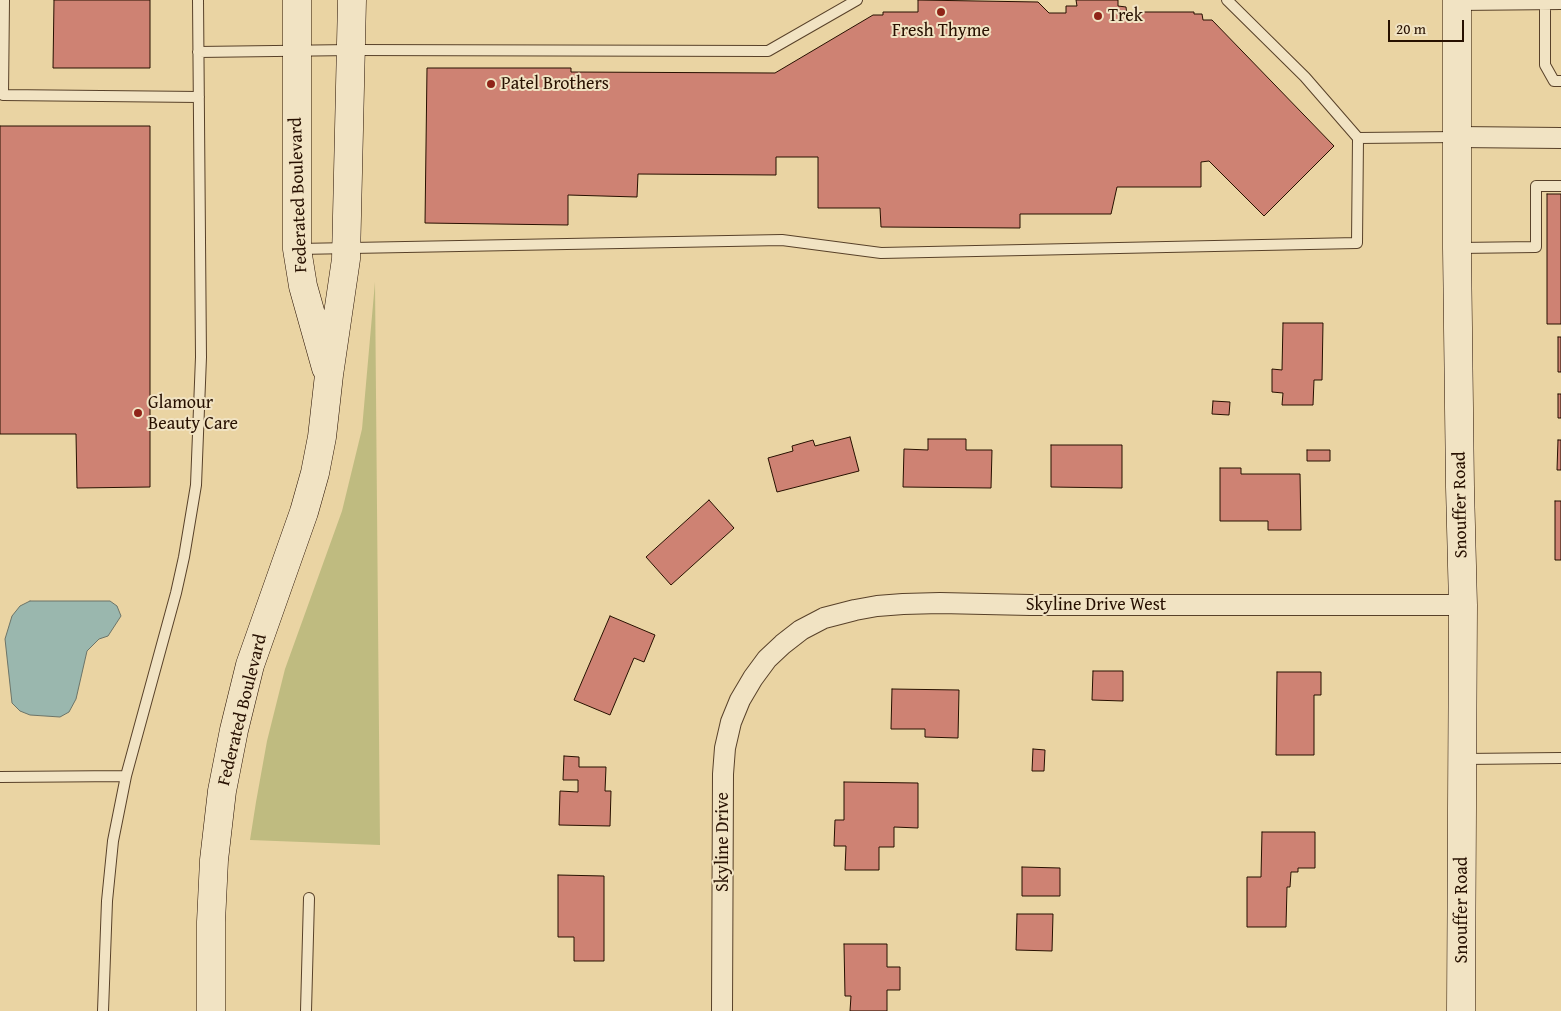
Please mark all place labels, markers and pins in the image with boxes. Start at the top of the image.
place label: Trek [1108,5,1143,27]
marker: Fresh Thyme [935,6,947,18]
marker: Trek [1092,10,1104,22]
place label: Fresh Thyme [892,20,990,42]
place label: Patel Brothers [501,73,609,95]
marker: Patel Brothers [485,78,497,90]
place label: Glamour Beauty Care [148,392,238,434]
marker: Glamour Beauty Care [132,407,144,419]

